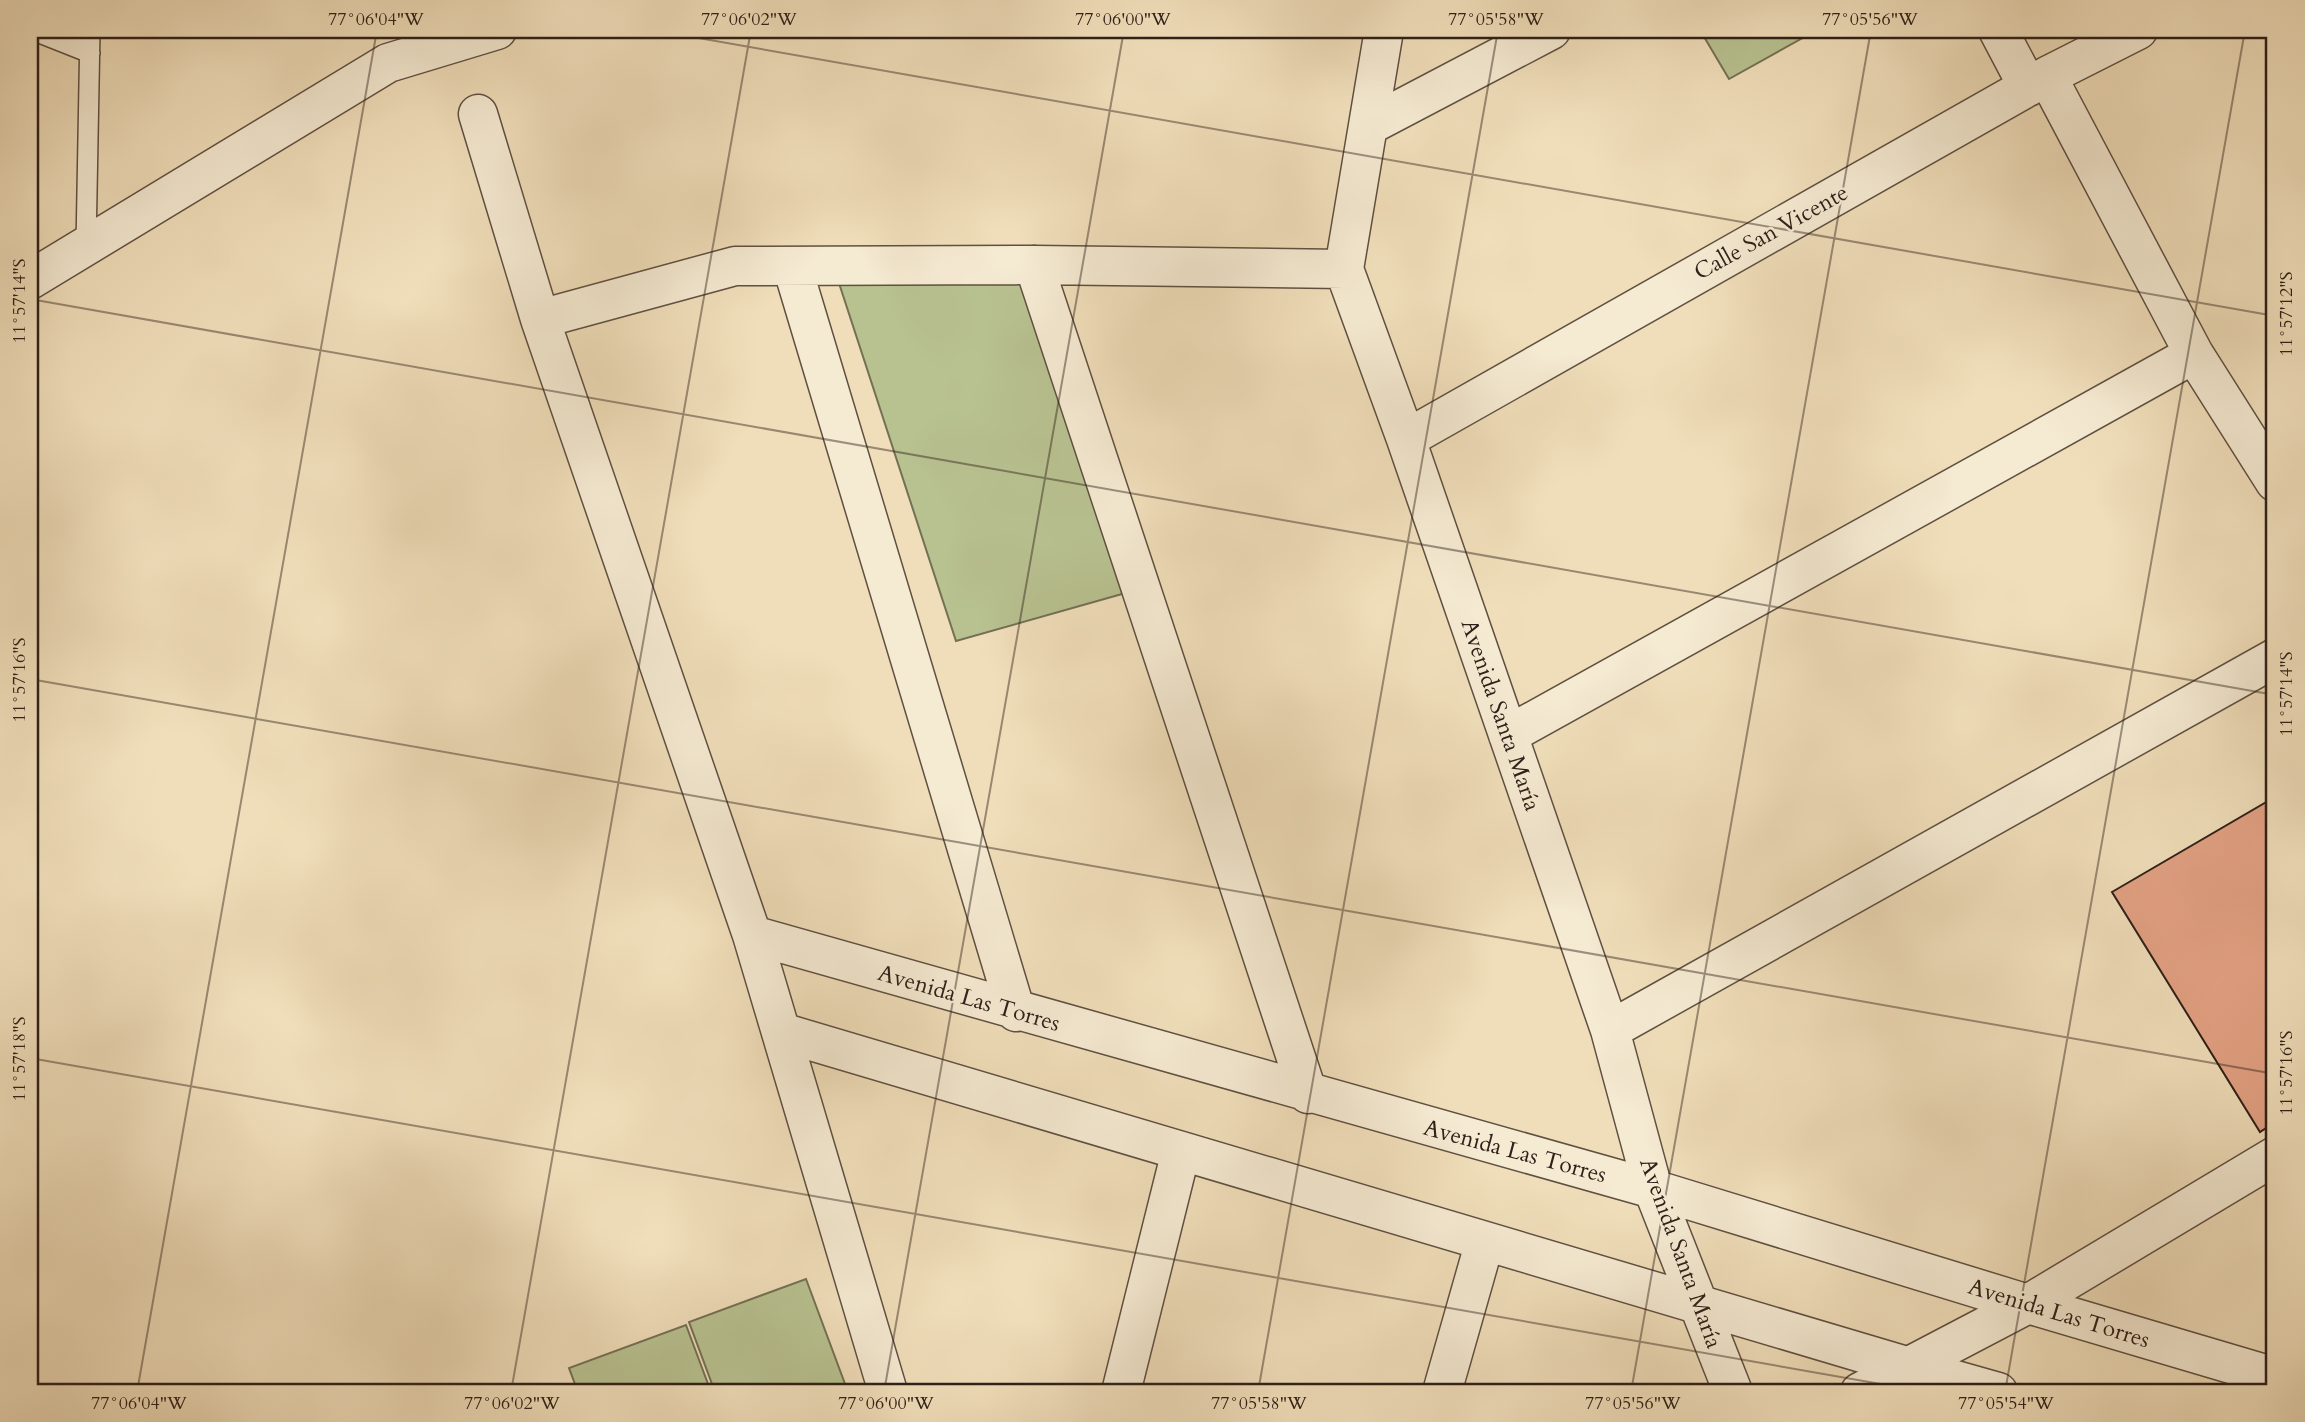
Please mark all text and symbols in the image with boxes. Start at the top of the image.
text: 77°06'04"W [328,7,424,32]
text: 77°06'02"W [701,7,797,32]
text: 77°06'00"W [1075,7,1171,32]
text: 77°05'58"W [1448,7,1544,32]
text: 77°05'56"W [1822,7,1918,32]
street label: Calle San Vicente [1688,177,1854,287]
text: 11°57'14"S [7,259,32,343]
text: 11°57'12"S [2274,272,2299,356]
street label: Avenida Santa María [1454,615,1548,815]
text: 11°57'16"S [7,638,32,722]
text: 11°57'14"S [2274,652,2299,736]
street label: Avenida Las Torres [874,957,1064,1039]
text: 11°57'18"S [7,1017,32,1101]
text: 11°57'16"S [2274,1031,2299,1115]
street label: Avenida Las Torres [1420,1112,1610,1190]
street label: Avenida Santa María [1632,1153,1730,1353]
street label: Avenida Las Torres [1964,1271,2154,1355]
text: 77°06'04"W [91,1391,187,1416]
text: 77°06'02"W [464,1391,560,1416]
text: 77°06'00"W [838,1391,934,1416]
text: 77°05'58"W [1211,1391,1307,1416]
text: 77°05'56"W [1585,1391,1681,1416]
text: 77°05'54"W [1958,1391,2054,1416]

